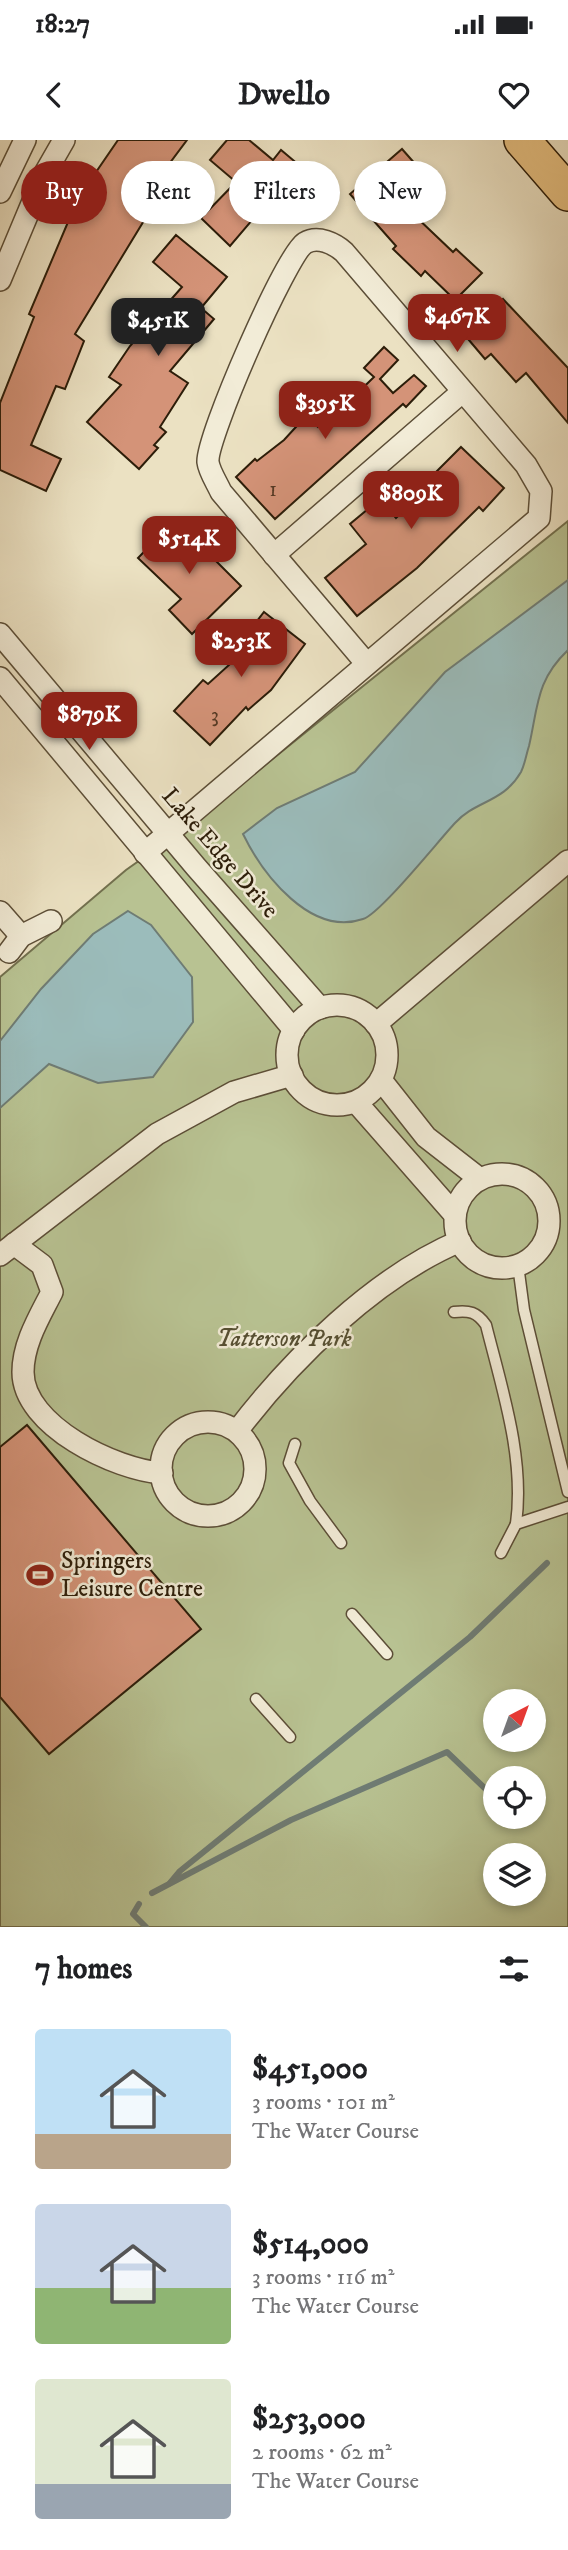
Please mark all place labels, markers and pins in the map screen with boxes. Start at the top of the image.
pin: $467K [408,294,506,354]
pin: $451K [109,298,207,358]
pin: $395K [276,382,374,441]
pin: $809K [362,472,460,531]
pin: $514K [140,516,238,576]
pin: $253K [192,620,290,679]
pin: $879K [40,692,138,752]
place label: Springers Leisure Centre [61,1546,203,1604]
sports icon: Springers Leisure Centre [25,1560,55,1590]

